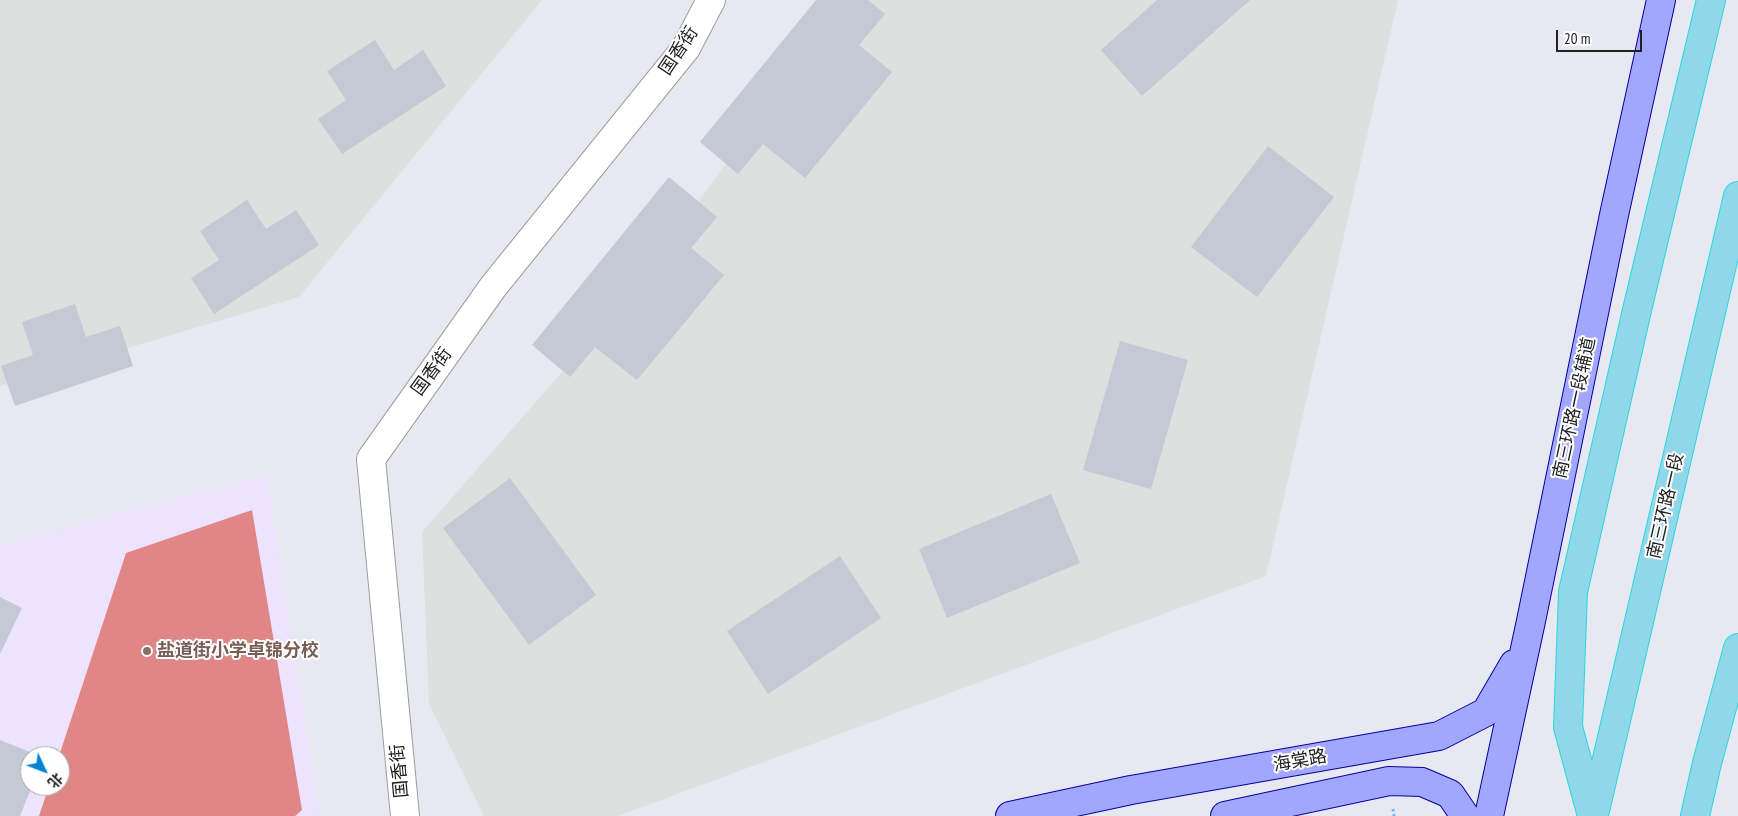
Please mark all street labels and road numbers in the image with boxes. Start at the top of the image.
street label: 国香街 [655,23,703,79]
street label: 南三环路一段辅道 [1549,335,1601,481]
street label: 国香街 [407,344,457,400]
street label: 南三环路一段 [1643,451,1689,561]
street label: 国香街 [387,743,413,799]
street label: 海棠路 [1272,746,1328,776]

